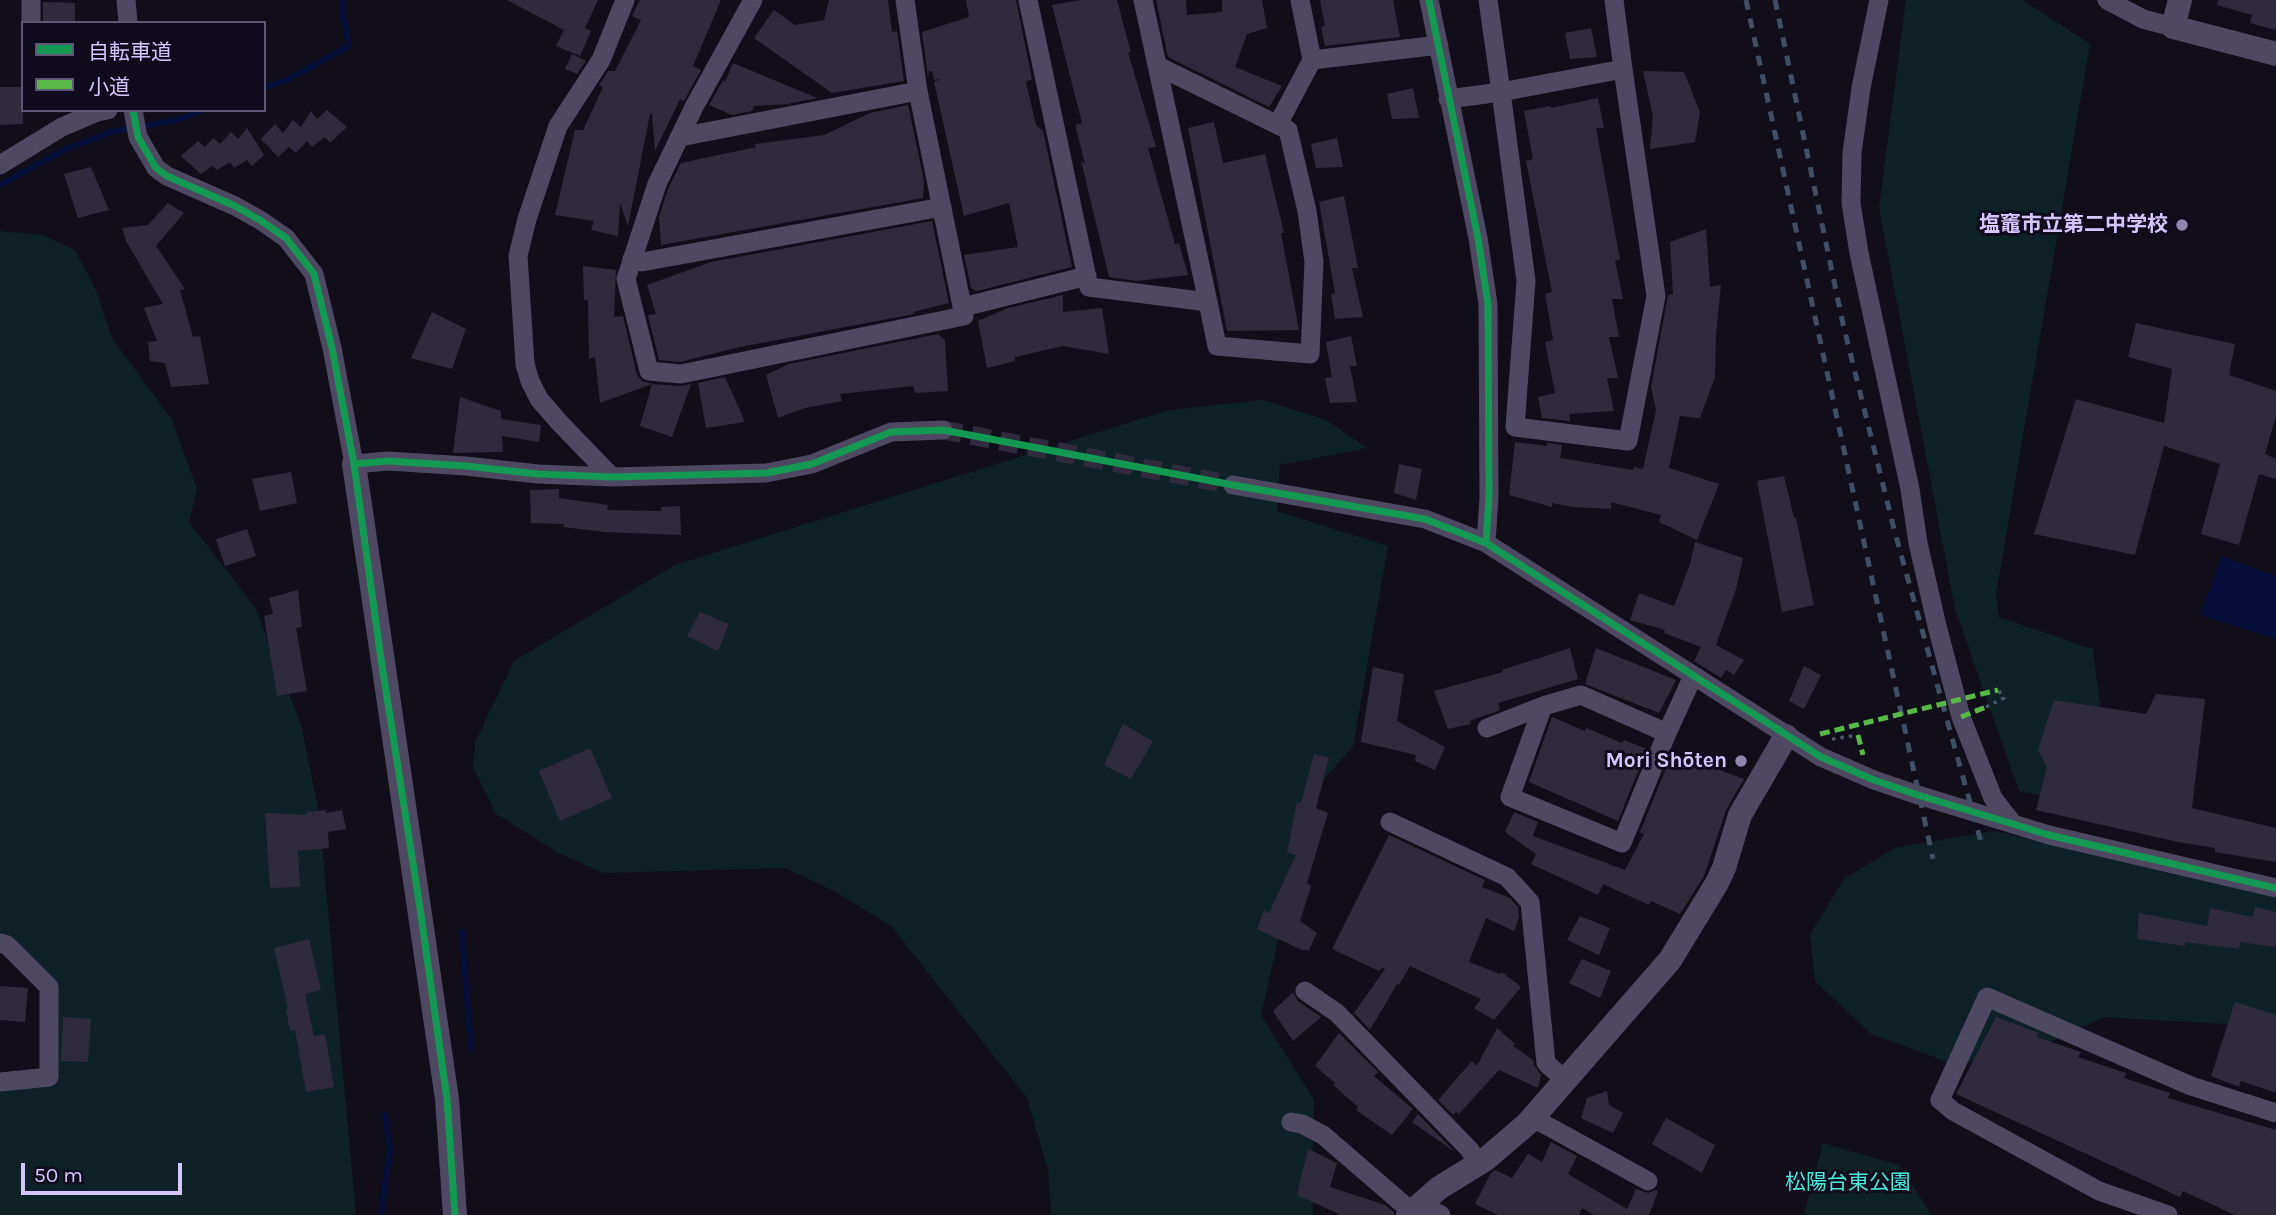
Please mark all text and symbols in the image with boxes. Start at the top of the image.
legend [21,21,266,112]
text: 自転車道 [88,40,172,64]
text: 小道 [88,75,130,99]
place label: 塩竈市立第二中学校 [1979,212,2168,238]
marker: 塩竈市立第二中学校 [2174,217,2190,233]
place label: Mori Shōten [1605,748,1727,774]
marker: Mori Shōten [1733,753,1749,769]
scale bar [24,1148,186,1192]
text: 50 m [34,1163,83,1187]
park label: 松陽台東公園 [1785,1170,1911,1196]

